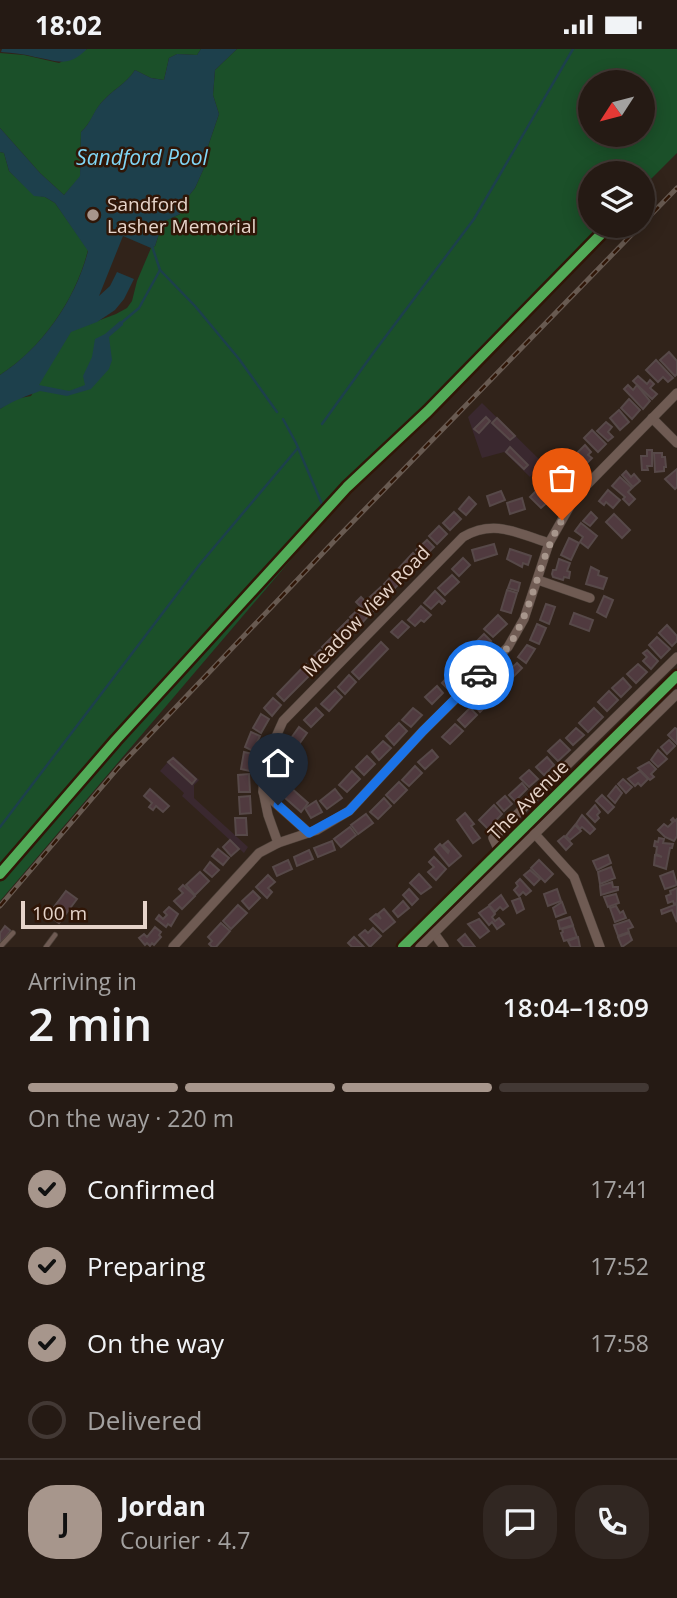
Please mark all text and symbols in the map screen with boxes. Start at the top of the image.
text: 18:02 [35,7,102,43]
north arrow [578,70,654,147]
map controls [578,70,655,238]
water label: Sandford Pool [76,143,209,171]
button: layers [578,161,655,238]
place label: Sandford Lasher Memorial [107,191,256,239]
marker: Sandford Lasher Memorial [85,207,101,223]
pin [532,448,592,520]
icon: bag [543,459,581,497]
street label: Meadow View Road [297,540,435,682]
courier [444,640,514,710]
icon: car [460,656,498,694]
pin [248,733,308,805]
icon: home [259,744,297,782]
street label: The Avenue [482,754,574,846]
scale bar [21,898,147,930]
text: 100 m [32,900,87,926]
text: Arriving in [28,965,137,997]
text: 18:04–18:09 [503,989,649,1025]
text: 2 min [28,992,152,1054]
text: On the way · 220 m [28,1102,234,1134]
icon: check [28,1170,66,1208]
text: Confirmed [87,1171,215,1207]
text: 17:41 [590,1173,649,1205]
icon: check [28,1247,66,1285]
text: Preparing [87,1248,205,1284]
text: 17:52 [590,1250,649,1282]
icon: check [28,1324,66,1362]
text: On the way [87,1325,224,1361]
text: 17:58 [590,1327,649,1359]
text: Delivered [87,1402,202,1438]
button: chat [483,1485,557,1559]
button: phone [575,1485,649,1559]
text: Jordan [120,1488,206,1524]
text: J [61,1504,69,1540]
text: Courier · 4.7 [120,1524,250,1556]

